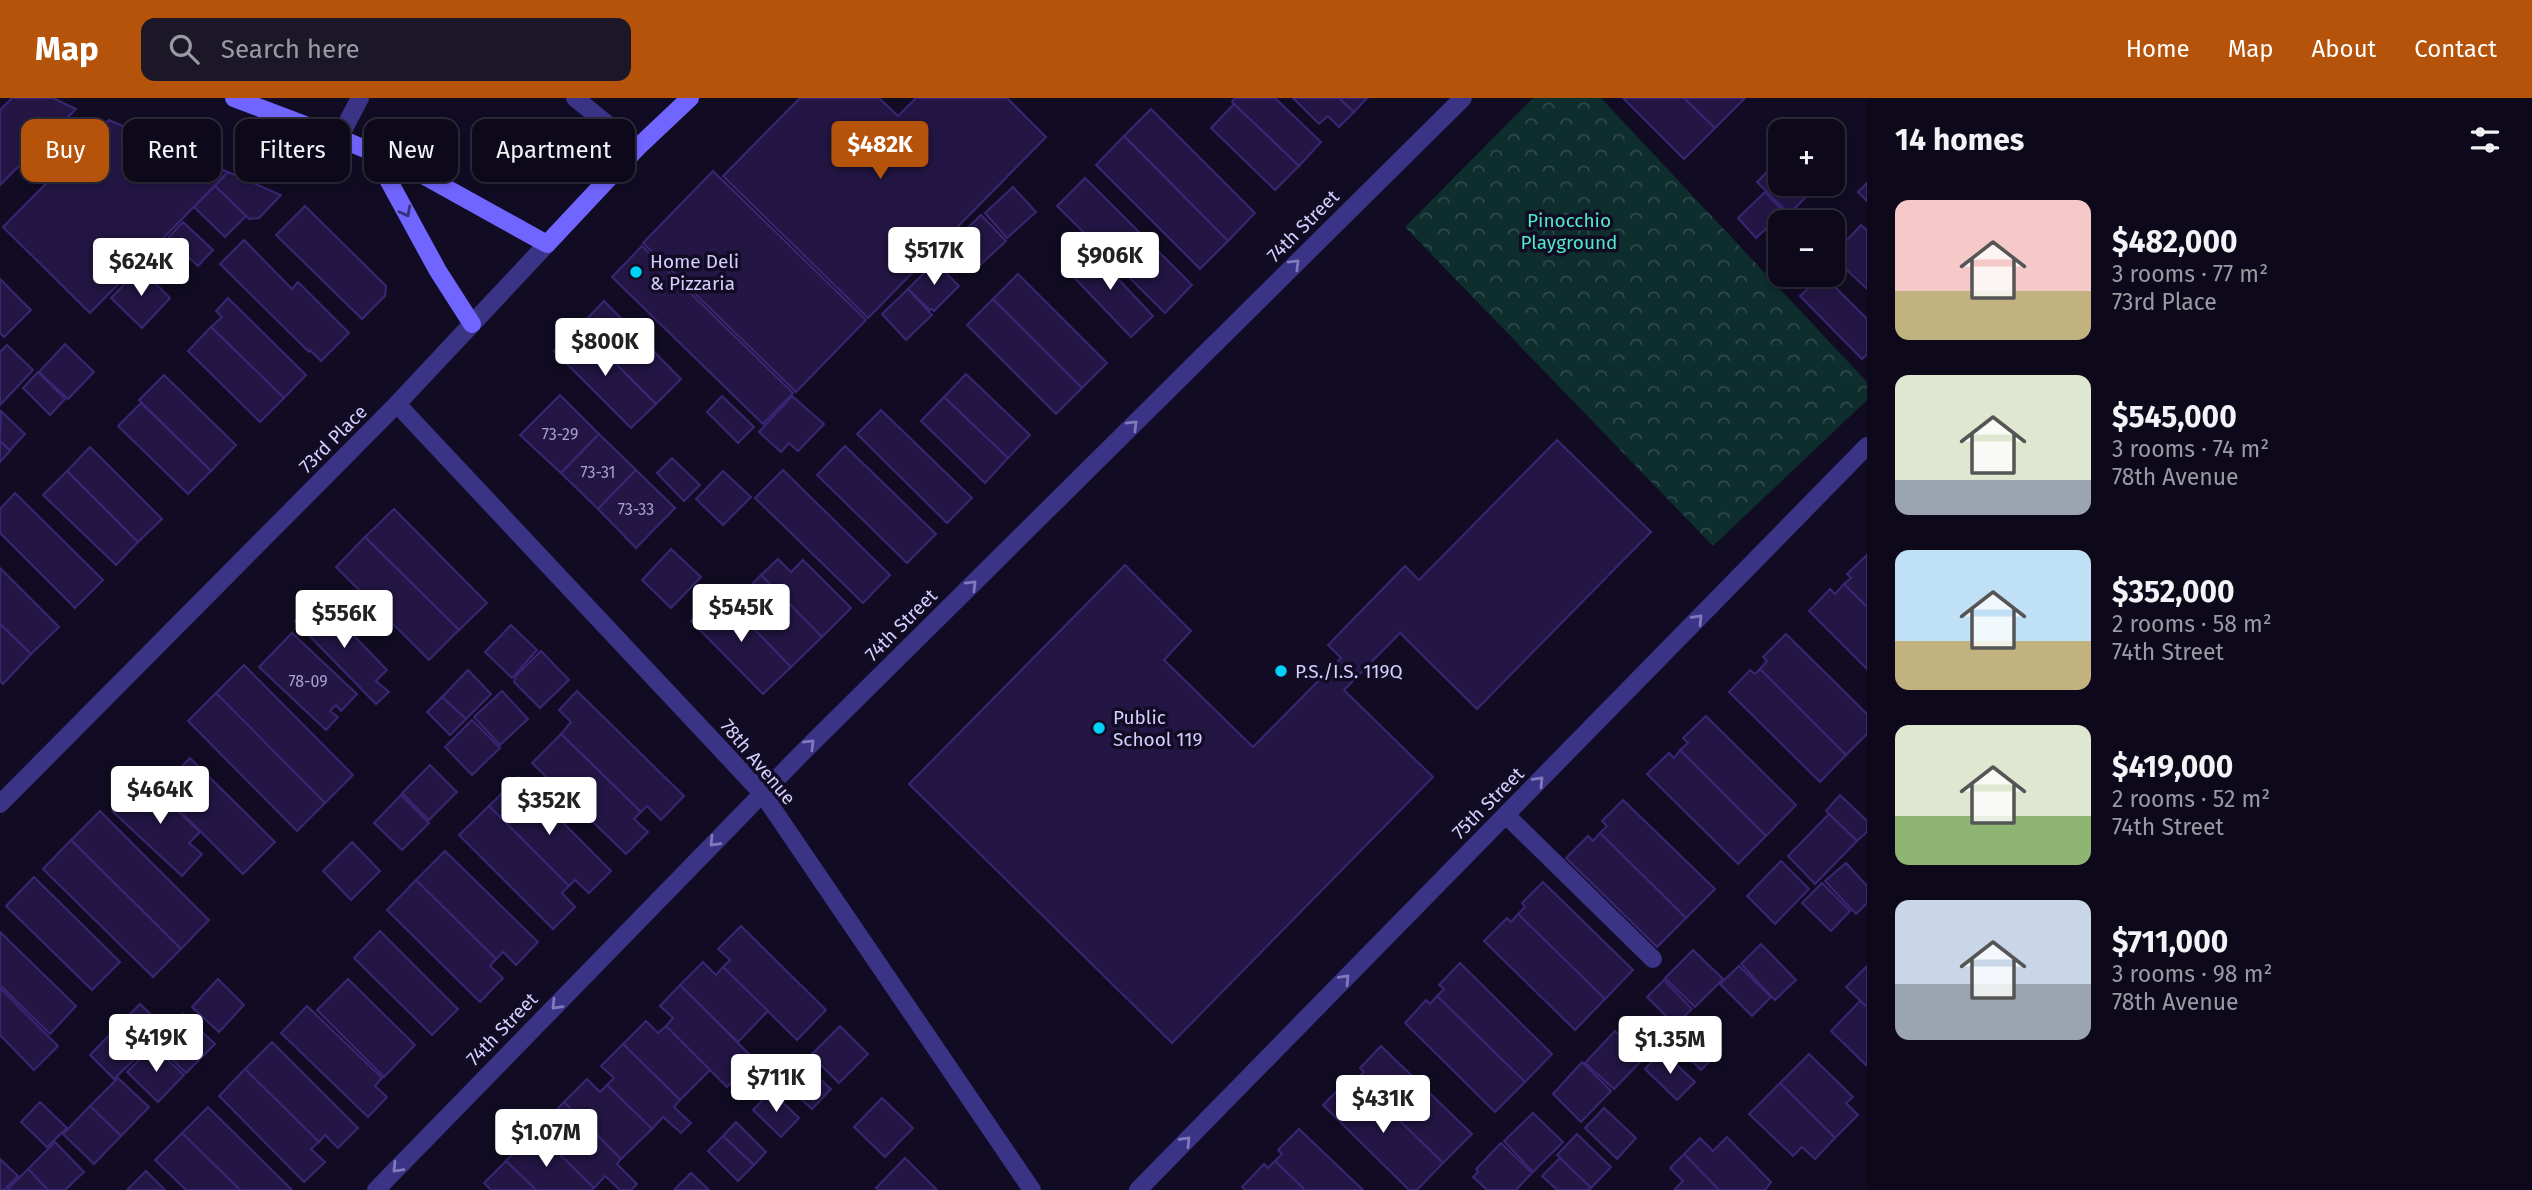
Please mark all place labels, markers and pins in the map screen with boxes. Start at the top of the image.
pin: $482K [831,122,929,181]
pin: $517K [885,228,983,287]
pin: $906K [1061,232,1159,292]
pin: $624K [92,238,190,298]
place label: Home Deli & Pizzaria [650,250,739,295]
marker: Home Deli & Pizzaria [628,264,644,280]
pin: $800K [556,318,654,378]
pin: $545K [692,584,790,644]
pin: $556K [295,590,393,650]
place label: P.S./I.S. 119Q [1295,660,1403,683]
marker: P.S./I.S. 119Q [1273,663,1289,679]
place label: Public School 119 [1113,706,1203,751]
marker: Public School 119 [1091,720,1107,736]
pin: $464K [111,766,209,826]
pin: $352K [500,778,598,837]
pin: $419K [107,1014,205,1074]
pin: $1.35M [1613,1016,1727,1076]
pin: $711K [727,1054,825,1114]
pin: $431K [1334,1076,1432,1135]
pin: $1.07M [489,1110,603,1169]

